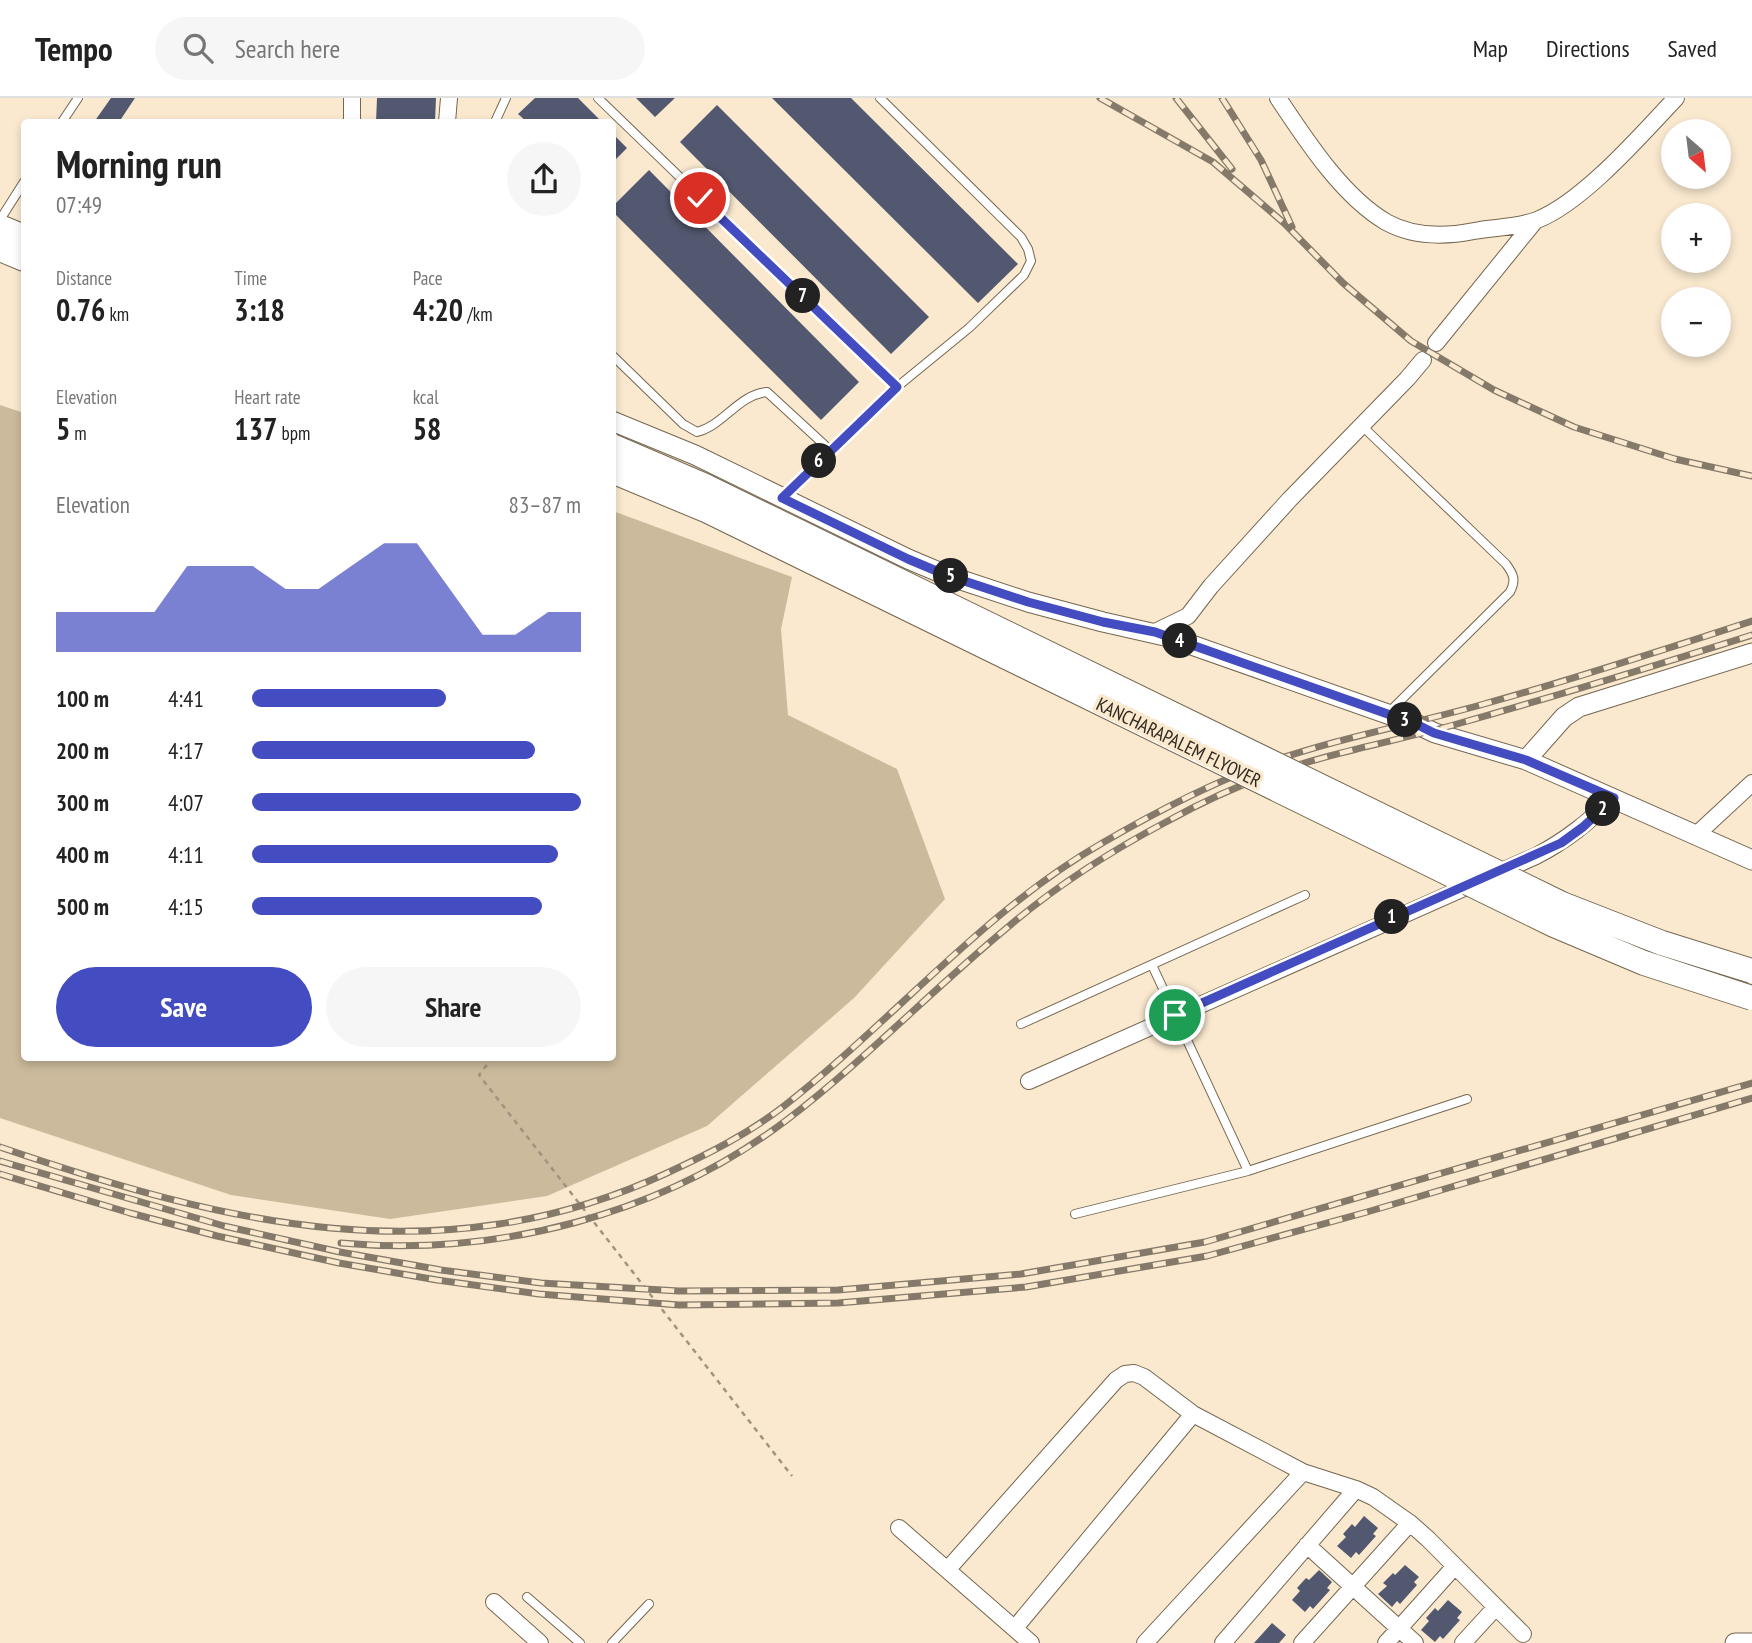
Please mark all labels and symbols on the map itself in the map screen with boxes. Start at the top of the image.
north arrow [1661,119,1731,189]
pin [670,168,730,228]
pin: 7 [786,278,820,314]
pin: 6 [802,444,836,478]
pin: 5 [934,559,968,594]
pin: 4 [1162,624,1198,658]
street label: KANCHARAPALEM FLYOVER [1093,692,1265,792]
pin: 3 [1388,702,1422,738]
pin: 2 [1586,792,1620,826]
pin: 1 [1374,900,1410,934]
pin [1145,985,1205,1045]

